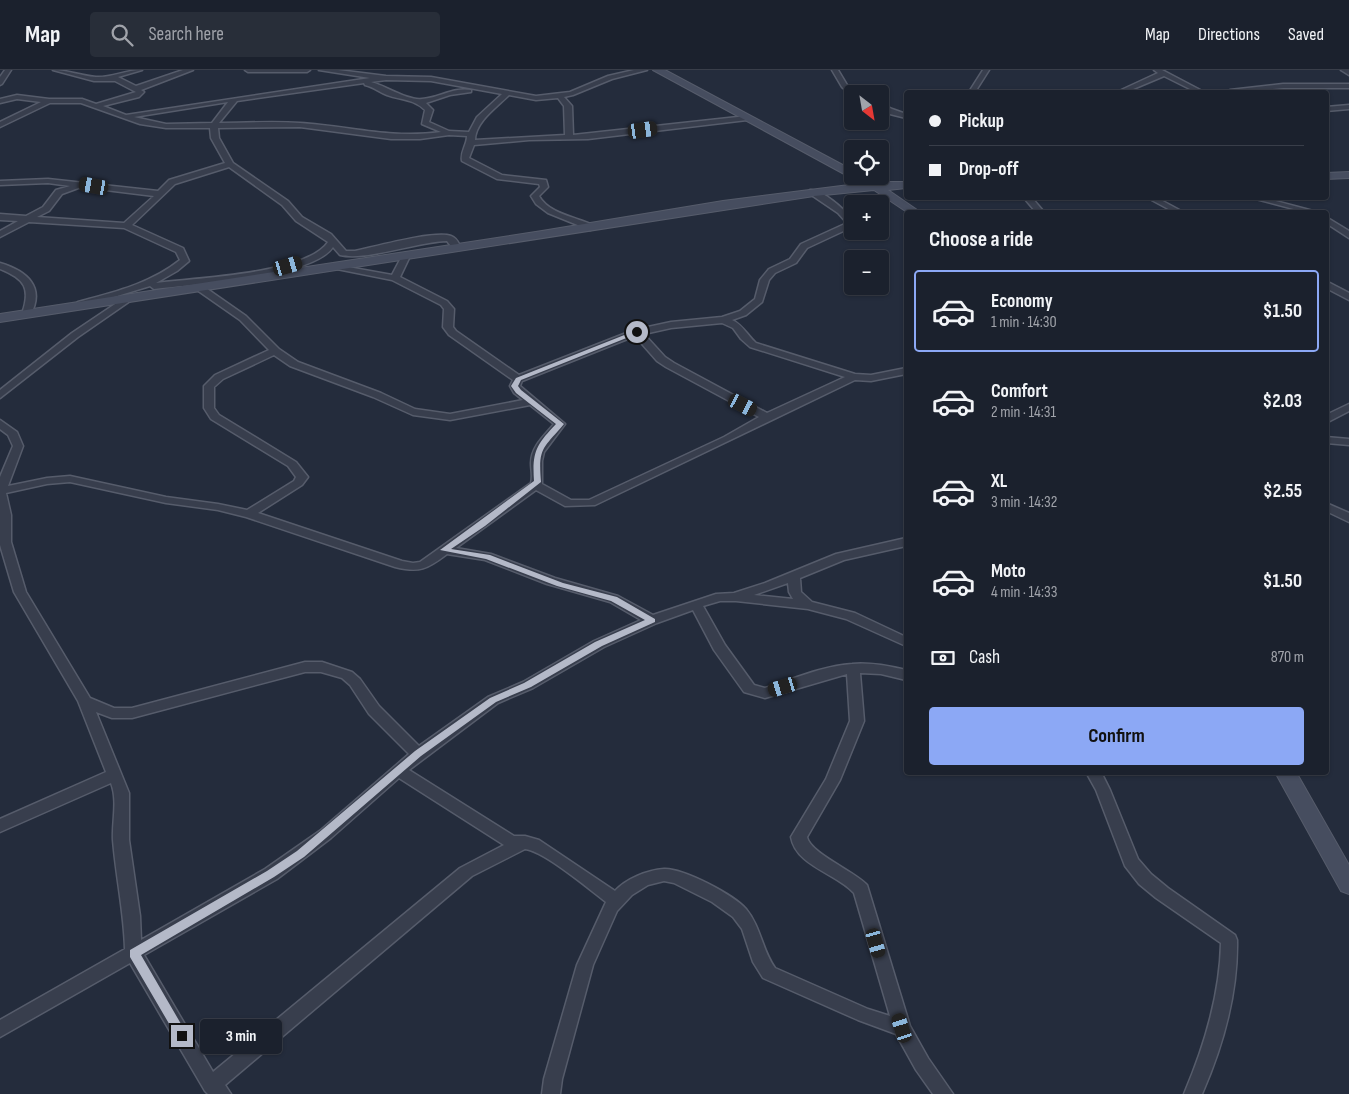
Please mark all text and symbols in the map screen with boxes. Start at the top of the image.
search box [90,12,440,57]
text: Map [25,20,60,49]
icon: search [108,21,136,49]
text: Search here [148,23,224,46]
text: Map [1145,24,1170,45]
text: Directions [1198,24,1260,45]
text: Saved [1288,24,1324,45]
north arrow [844,85,889,130]
map controls [844,85,889,295]
text: Pickup [959,110,1004,133]
car [627,120,658,140]
button: locate [844,140,889,185]
text: Drop-off [959,158,1019,181]
car [77,176,110,196]
button: + [844,195,889,240]
text: Choose a ride [929,226,1033,253]
button: − [844,250,889,295]
car [271,255,304,277]
icon: car [931,289,976,334]
text: Economy [991,290,1053,313]
text: $1.50 [1263,300,1302,323]
text: 1 min · 14:30 [991,313,1057,332]
route start [626,321,648,343]
icon: car [931,379,976,424]
text: Comfort [991,380,1048,403]
text: $2.03 [1263,390,1302,413]
car [726,392,759,418]
text: 2 min · 14:31 [991,403,1056,422]
icon: car [931,469,976,514]
text: XL [991,470,1007,493]
text: $2.55 [1263,480,1302,503]
text: 3 min · 14:32 [991,493,1057,512]
icon: car [931,559,976,604]
text: Moto [991,560,1026,583]
text: $1.50 [1263,570,1302,593]
text: 4 min · 14:33 [991,583,1057,602]
icon: cash [929,644,957,672]
text: Cash [969,646,1000,669]
text: 870 m [1271,648,1304,667]
car [766,675,799,699]
button: Confirm [929,707,1304,765]
car [864,927,887,959]
car [890,1011,913,1045]
callout: 3 min [200,1018,282,1054]
route end [171,1025,193,1047]
text: 3 min [226,1027,256,1046]

